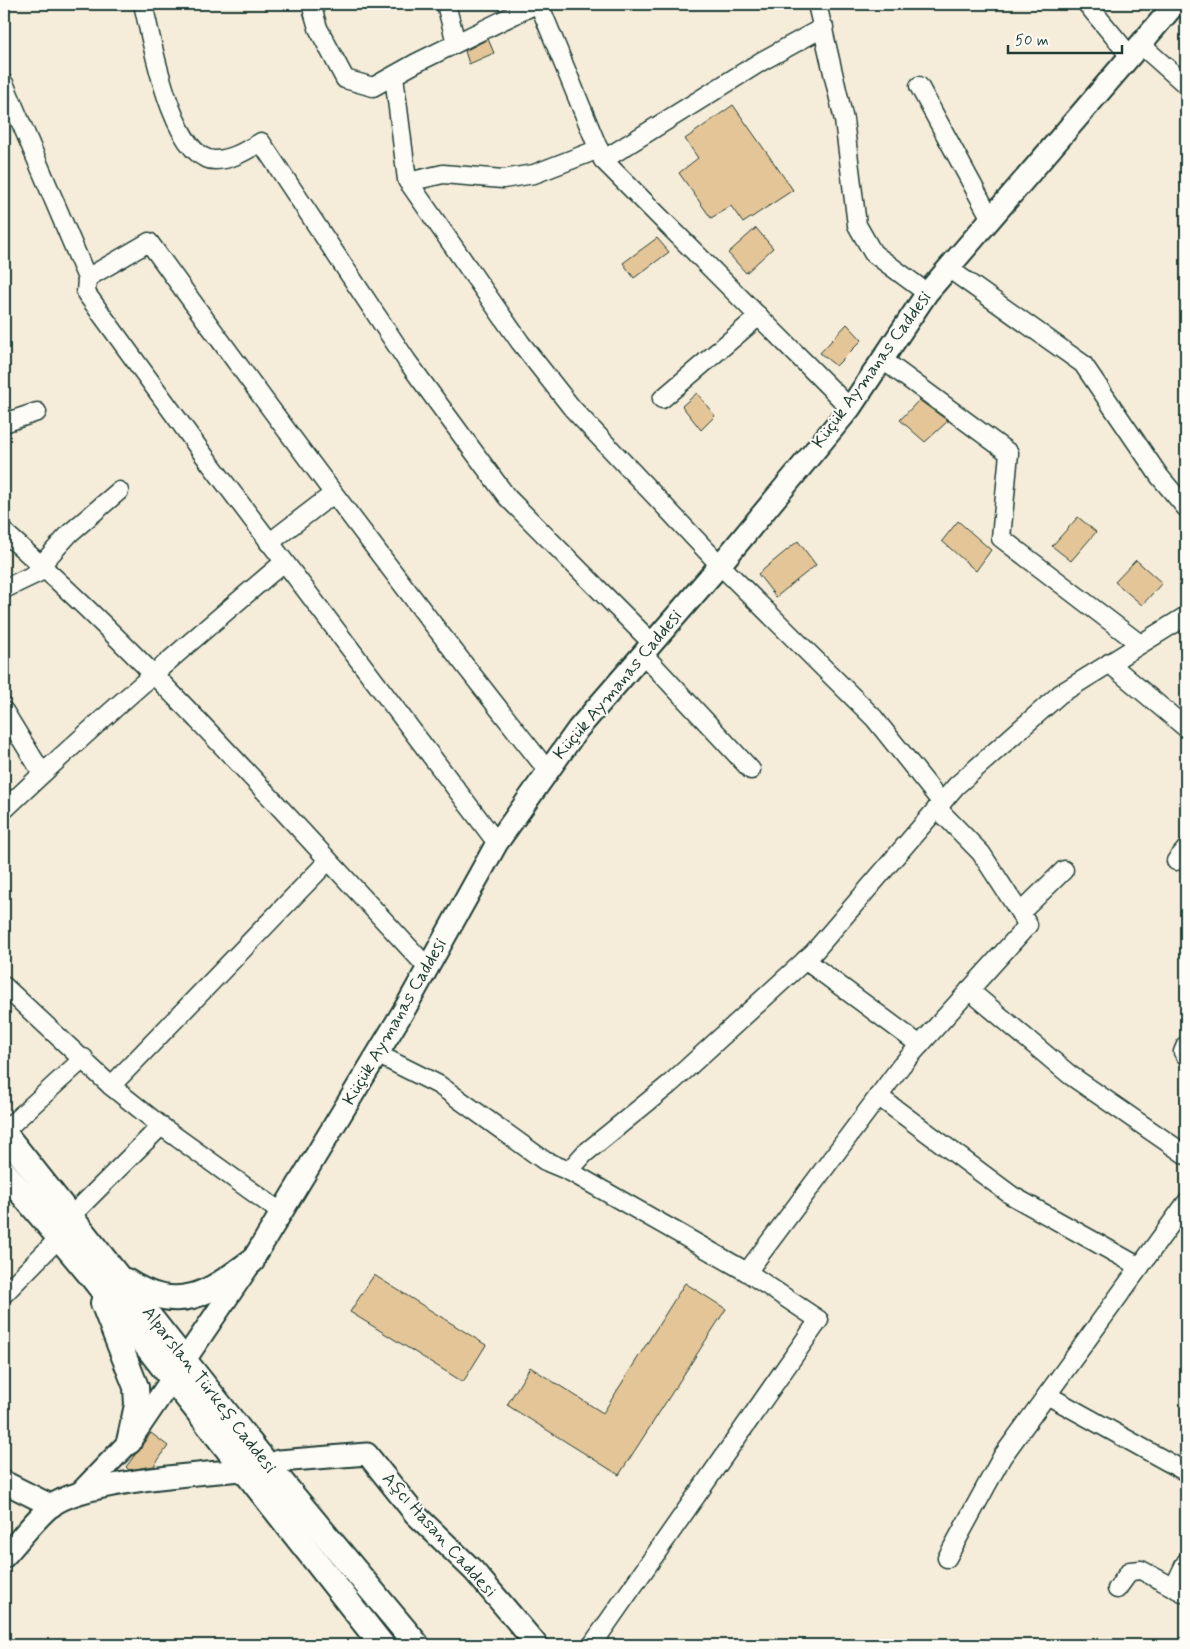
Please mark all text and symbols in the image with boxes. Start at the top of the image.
scale bar [1008,22,1121,54]
text: 50 m [1015,31,1049,51]
street label: Küçük Aymanas Caddesi [807,287,937,453]
street label: Küçük Aymanas Caddesi [548,605,688,765]
street label: Küçük Aymanas Caddesi [337,934,453,1110]
street label: Alparslan Türkeş Caddesi [136,1302,282,1478]
street label: Aşcı Hasan Caddesi [376,1467,502,1603]

